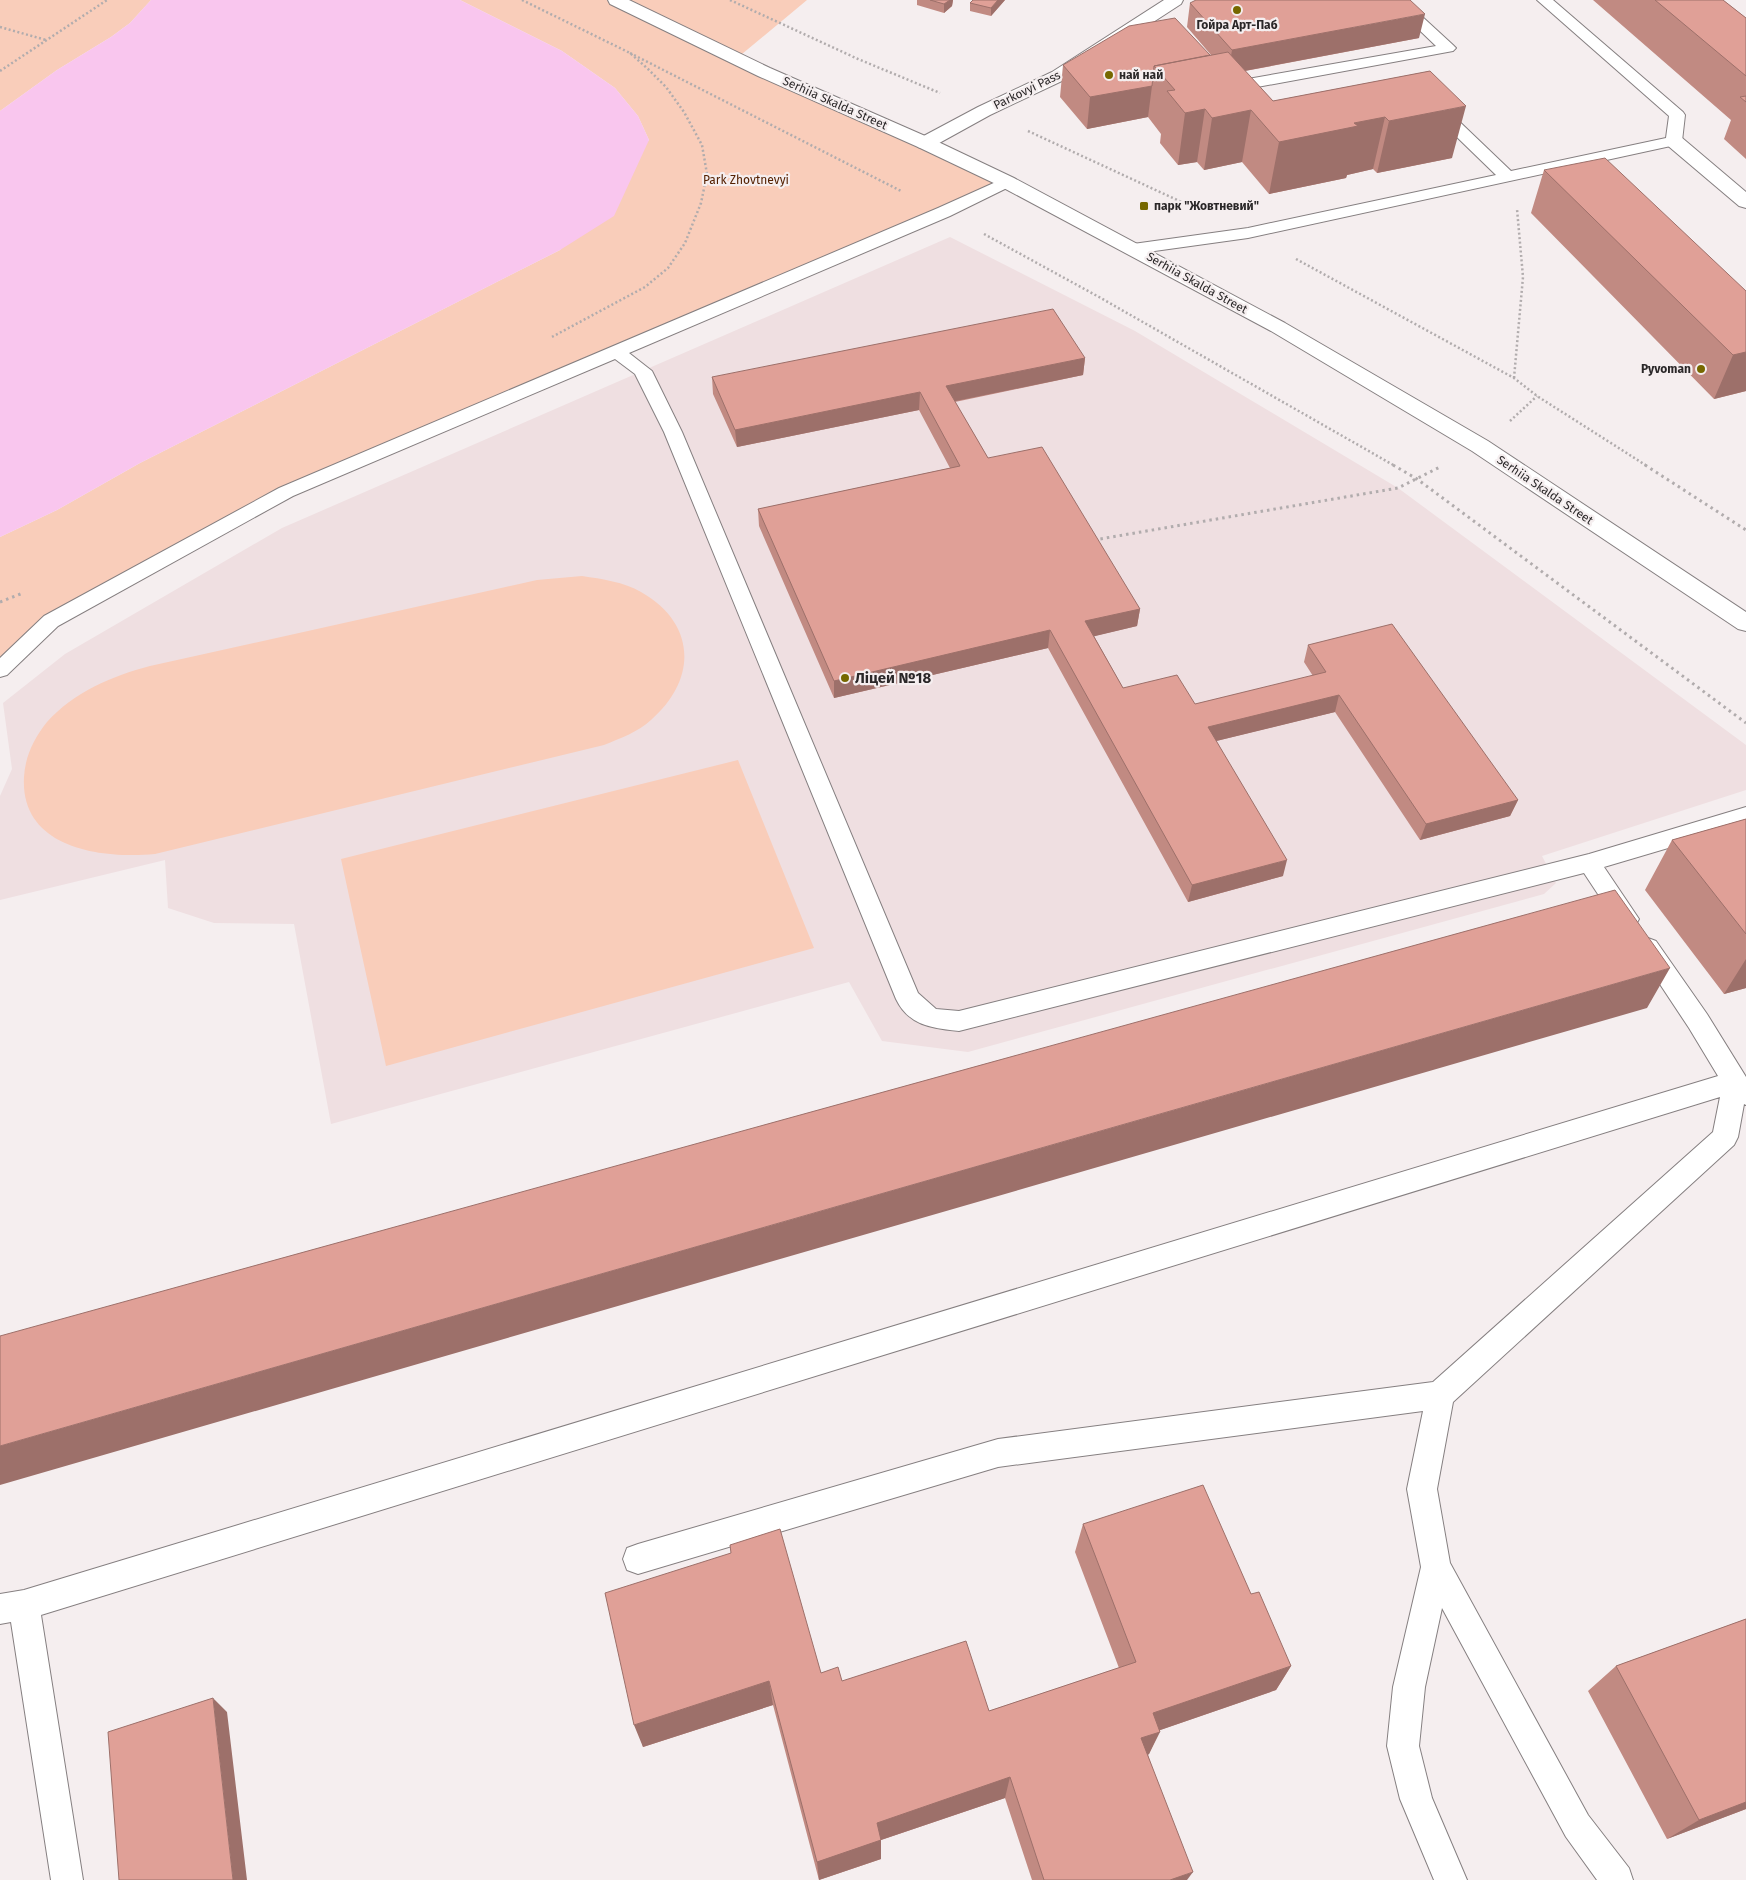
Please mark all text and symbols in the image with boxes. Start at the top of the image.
marker: Гойра Арт-Паб [1231,4,1243,16]
place label: Гойра Арт-Паб [1196,18,1278,32]
street label: Parkovyi Pass [991,68,1063,112]
place label: най най [1119,68,1163,82]
marker: най най [1103,69,1115,81]
street label: Serhiia Skalda Street [781,74,890,133]
park label: Park Zhovtnevyi [703,173,789,187]
place label: парк "Жовтневий" [1154,199,1259,213]
marker: парк "Жовтневий" [1138,200,1150,212]
street label: Serhiia Skalda Street [1144,249,1250,317]
place label: Pyvoman [1641,362,1691,376]
marker: Pyvoman [1695,363,1707,375]
street label: Serhiia Skalda Street [1494,453,1596,528]
place label: Ліцей №18 [855,669,931,687]
marker: Ліцей №18 [839,672,851,684]

